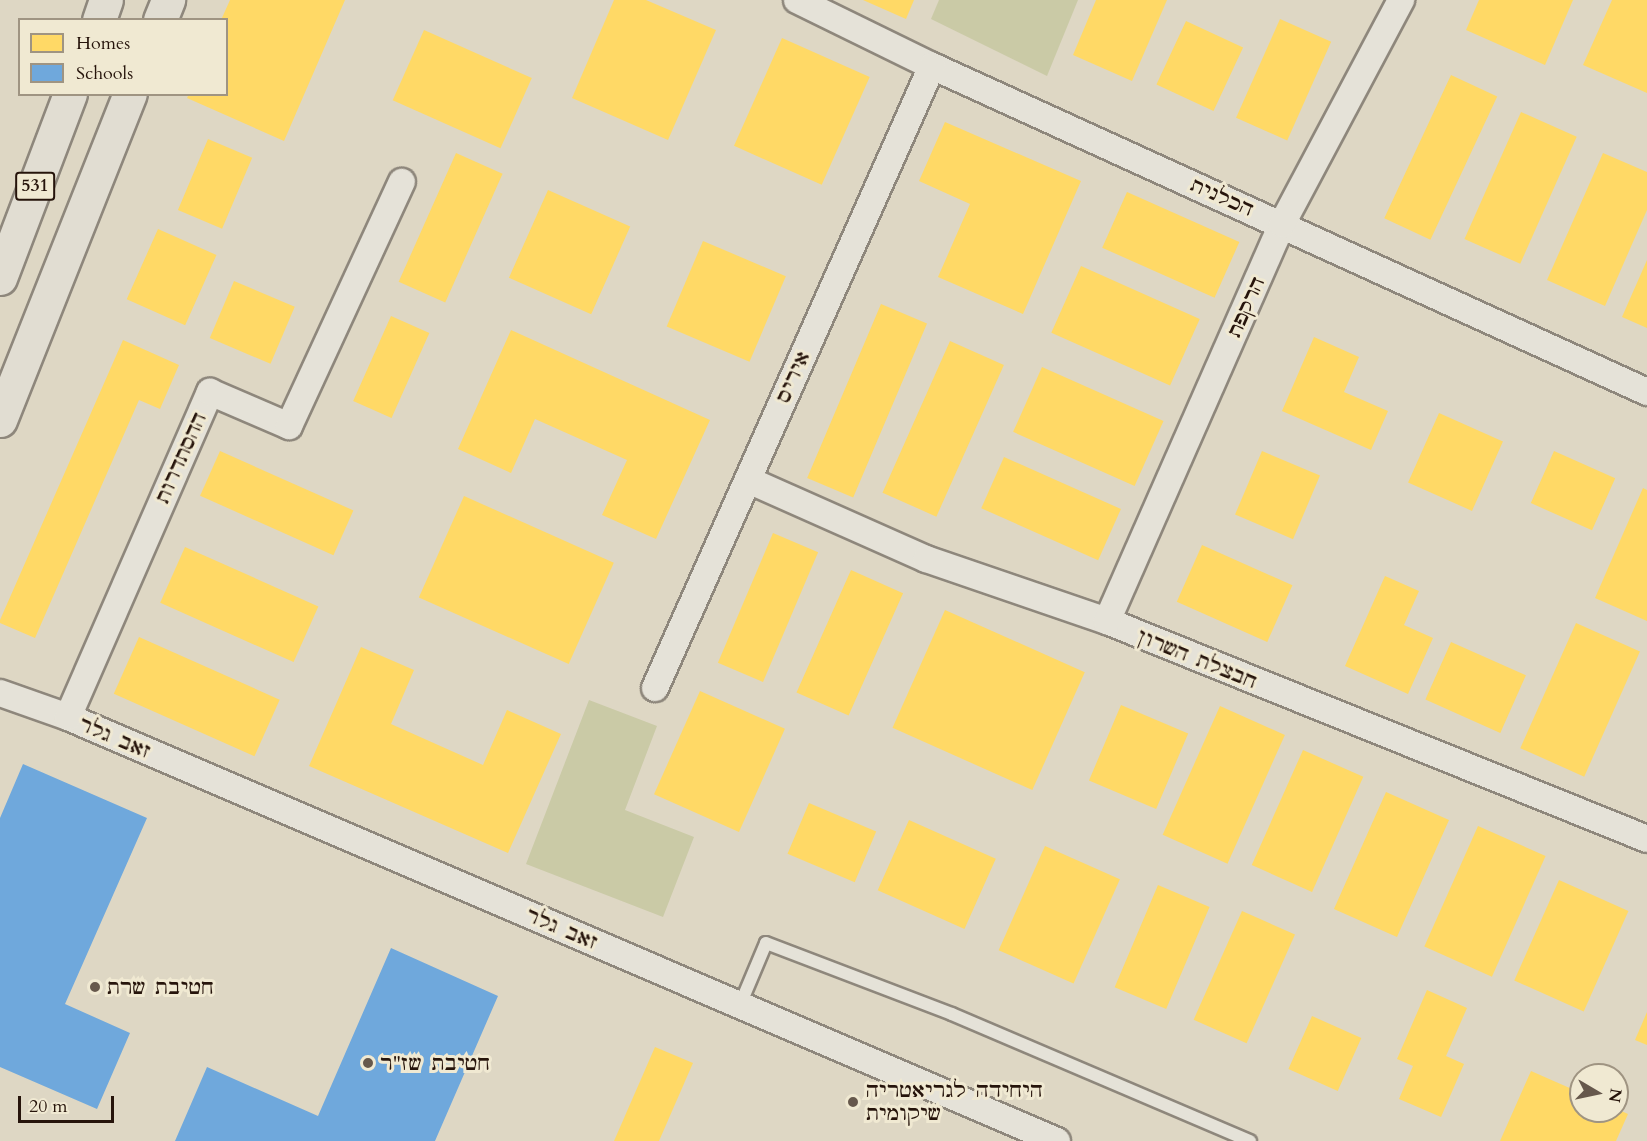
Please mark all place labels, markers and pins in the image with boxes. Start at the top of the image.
place label: חטיבת שרת [107,975,209,999]
marker: חטיבת שרת [88,980,102,994]
place label: חטיבת שז"ר [380,1051,486,1075]
marker: חטיבת שז"ר [361,1056,375,1070]
place label: היחידה לגריאטריה שיקומית [866,1078,1038,1125]
marker: היחידה לגריאטריה שיקומית [844,1093,862,1111]

